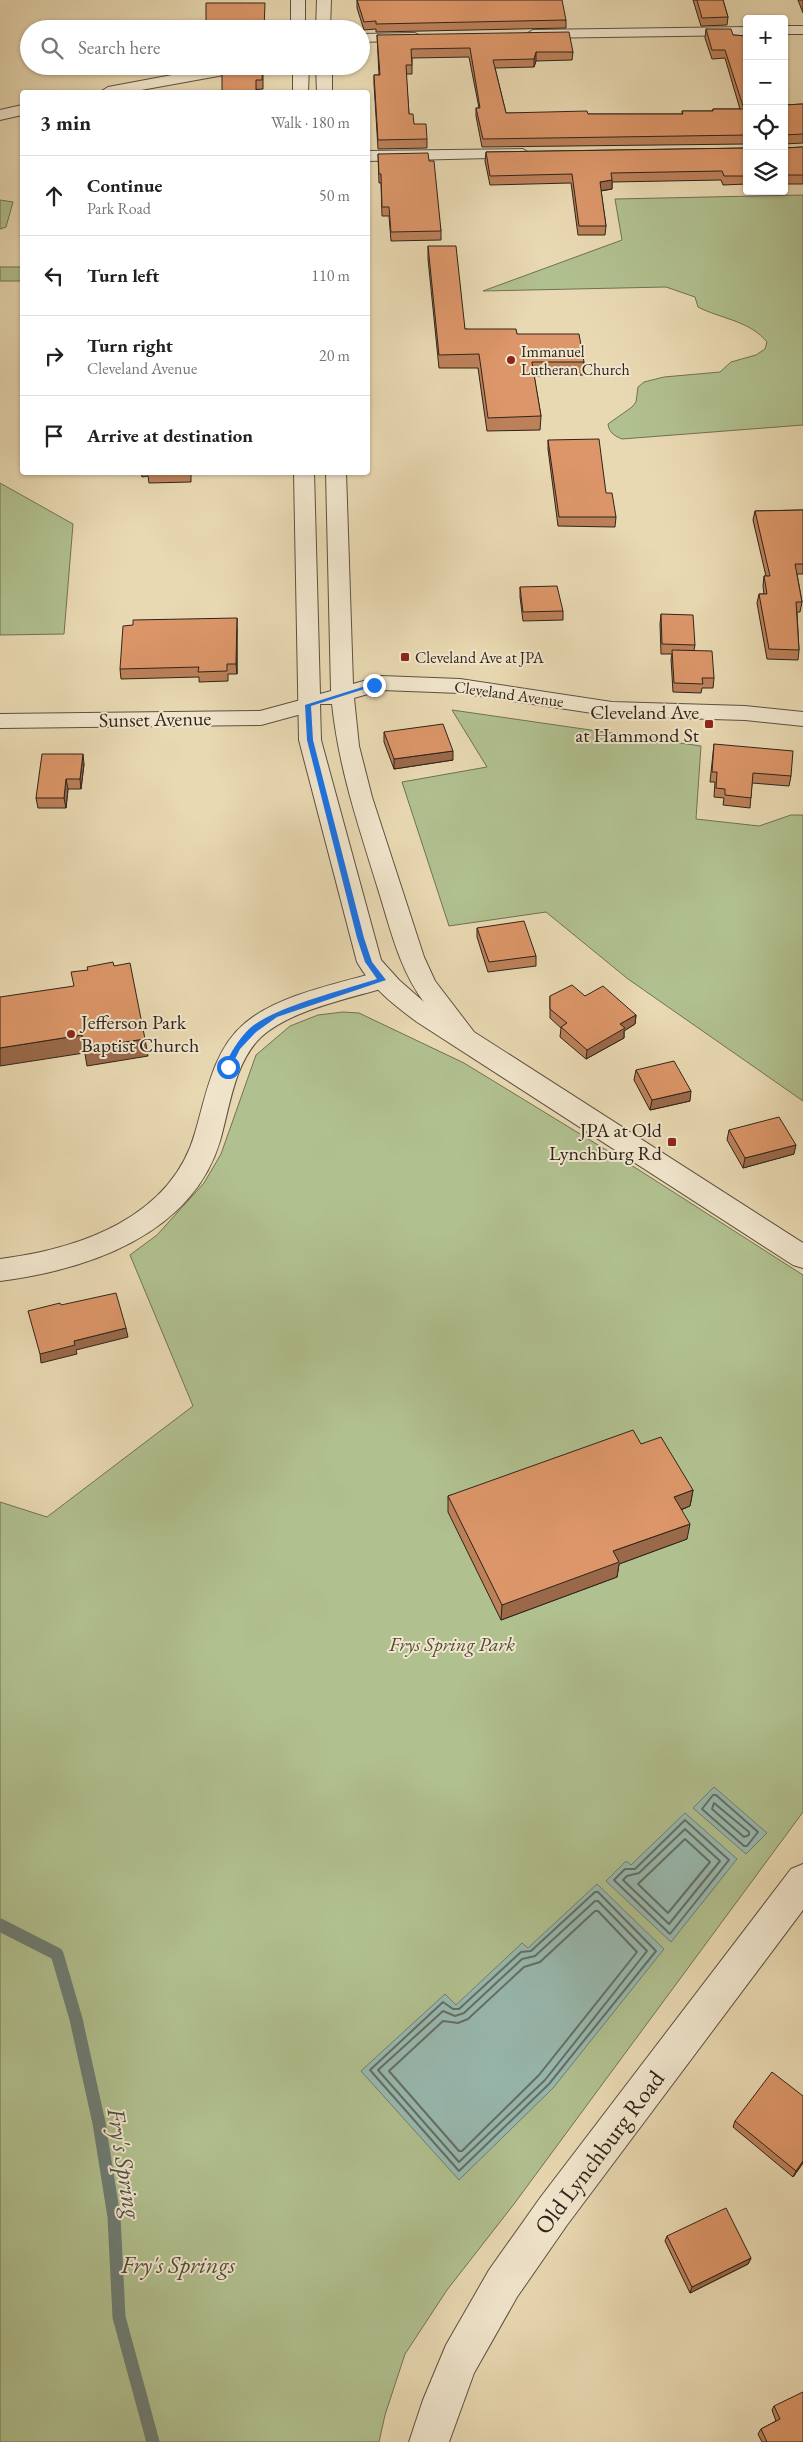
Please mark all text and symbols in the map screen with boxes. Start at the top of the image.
map controls [743,15,788,195]
button: + [743,15,788,60]
search box [20,20,370,75]
icon: search [38,34,66,62]
text: Search here [78,35,160,60]
button: − [743,60,788,105]
button: locate [743,105,788,150]
text: 3 min [40,109,91,136]
text: Walk · 180 m [271,112,350,133]
button: layers [743,150,788,195]
text: Continue [87,173,162,198]
icon: ahead [40,182,68,210]
text: 50 m [319,185,350,206]
text: Park Road [87,198,151,219]
icon: left [40,262,68,290]
text: Turn left [87,263,159,288]
text: 110 m [311,265,350,286]
text: Turn right [87,333,173,358]
place label: Immanuel Lutheran Church [521,341,630,380]
icon: right [40,342,68,370]
text: 20 m [319,345,350,366]
marker: Immanuel Lutheran Church [505,354,517,366]
text: Cleveland Avenue [87,358,197,379]
icon: arrive [40,422,68,450]
text: Arrive at destination [87,423,253,448]
place label: Cleveland Ave at JPA [415,647,545,668]
marker: Cleveland Ave at JPA [399,651,411,663]
route end [363,674,386,697]
street label: Cleveland Avenue [453,676,565,712]
place label: Cleveland Ave at Hammond St [575,699,700,748]
street label: Sunset Avenue [99,705,212,733]
marker: Cleveland Ave at Hammond St [703,718,715,730]
place label: Jefferson Park Baptist Church [79,1009,199,1058]
marker: Jefferson Park Baptist Church [65,1028,77,1040]
route start [217,1056,240,1079]
place label: JPA at Old Lynchburg Rd [549,1117,663,1166]
marker: JPA at Old Lynchburg Rd [666,1136,678,1148]
park label: Frys Spring Park [388,1631,515,1657]
street label: Old Lynchburg Road [527,2063,671,2240]
water label: Fry's Spring [100,2104,150,2222]
park label: Fry's Springs [120,2249,235,2280]

